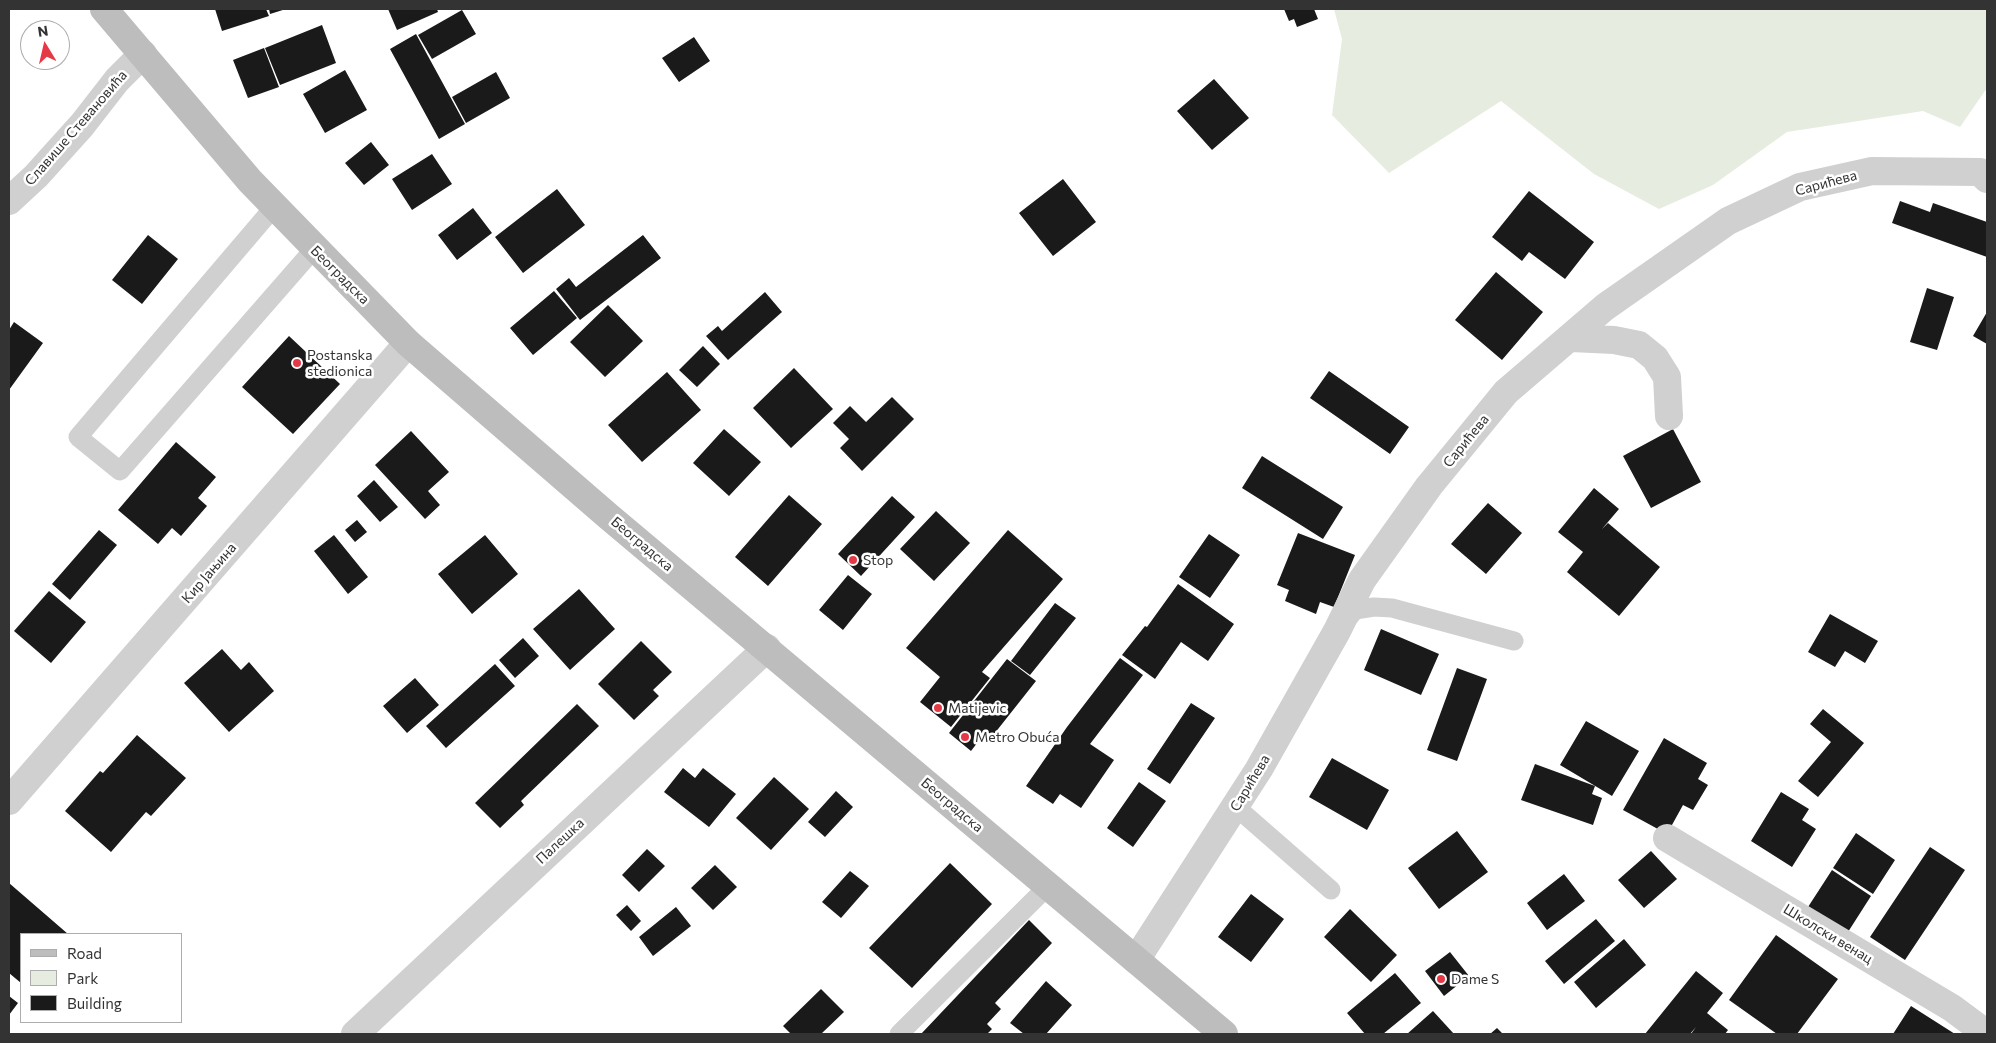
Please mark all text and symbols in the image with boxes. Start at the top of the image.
north arrow [20,20,70,70]
text: N [36,21,49,40]
street label: Славише Стевановића [21,67,131,189]
street label: Сарићева [1793,167,1859,199]
street label: Београдска [307,242,373,308]
place label: Postanska stedionica [307,347,372,380]
marker: Postanska stedionica [291,357,303,369]
street label: Сарићева [1440,411,1492,471]
street label: Београдска [607,513,677,575]
street label: Кир Јањина [178,539,240,607]
place label: Stop [863,552,893,568]
marker: Stop [847,554,859,566]
place label: Matijevic [948,700,1006,716]
marker: Matijevic [932,702,944,714]
place label: Metro Obuća [975,729,1060,745]
marker: Metro Obuća [959,731,971,743]
street label: Сарићева [1227,752,1273,814]
street label: Београдска [917,774,987,836]
street label: Палешка [532,815,588,867]
street label: Школски венац [1780,901,1876,967]
legend [20,933,182,1023]
text: Road [67,944,102,962]
text: Park [67,969,98,987]
place label: Dame S [1451,971,1499,987]
marker: Dame S [1435,973,1447,985]
text: Building [67,994,122,1012]

